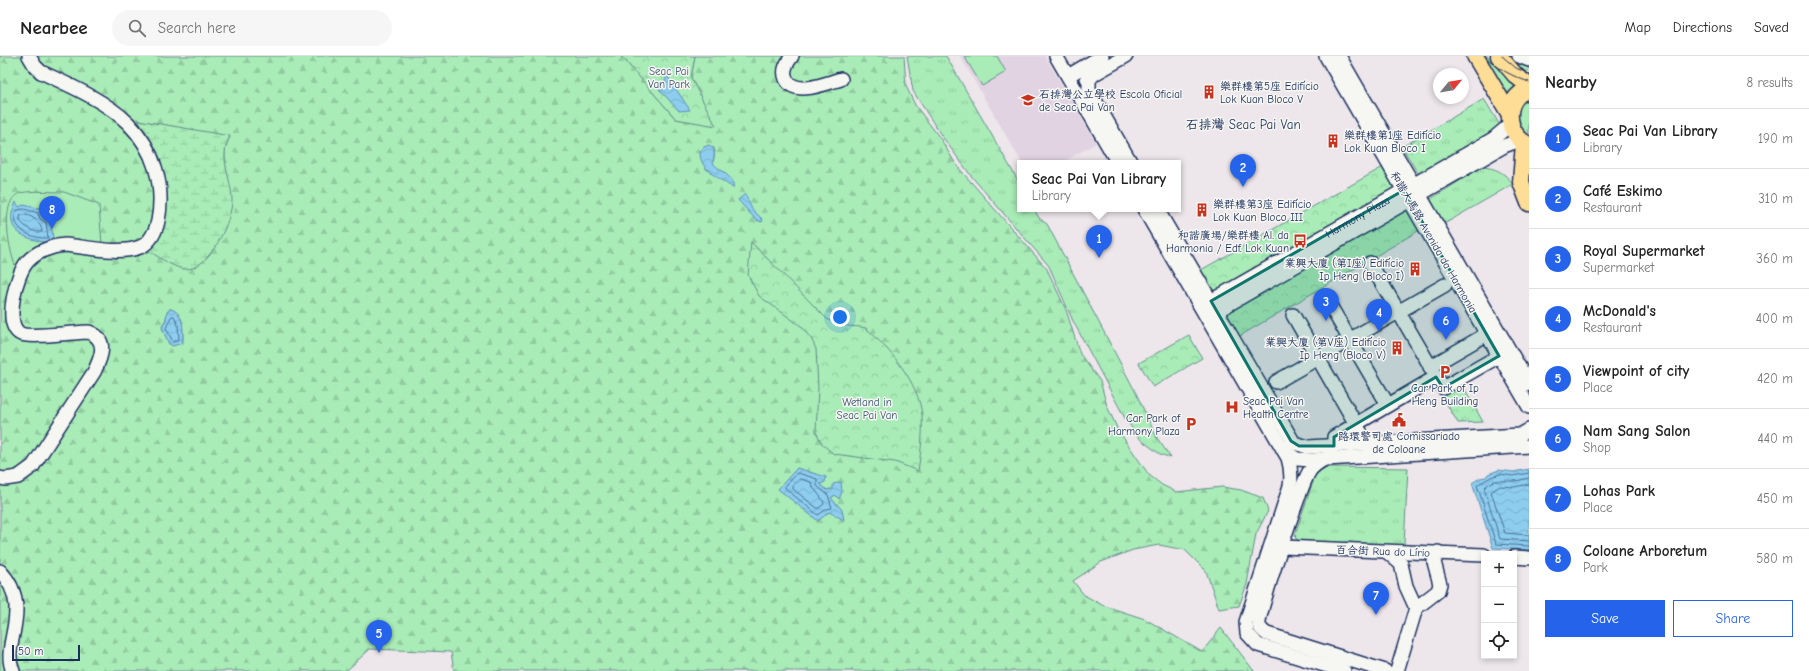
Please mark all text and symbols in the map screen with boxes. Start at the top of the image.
search box [112,10,392,46]
text: Nearbee [20,17,88,39]
icon: search [126,17,148,39]
text: Search here [158,19,236,37]
text: Map [1624,19,1651,36]
text: Directions [1673,19,1732,36]
text: Saved [1754,19,1789,36]
park label: Seac Pai Van Park [648,65,691,91]
north arrow [1433,68,1469,104]
text: Nearby [1545,73,1596,92]
text: 8 results [1747,75,1793,90]
place label: 樂群樓第5座 Edifício Lok Kuan Bloco V [1220,80,1319,106]
building icon: 樂群樓第5座 Edifício Lok Kuan Bloco V [1201,84,1217,100]
place label: 石排灣公立學校 Escola Oficial de Seac Pai Van [1039,88,1182,114]
school or university icon: 石排灣公立學校 Escola Oficial de Seac Pai Van [1020,92,1036,108]
district label: 石排灣 Seac Pai Van [1185,117,1301,132]
text: Seac Pai Van Library [1583,122,1717,140]
place label: 樂群樓第1座 Edifício Lok Kuan Bloco I [1344,129,1441,155]
text: 1 [1555,131,1561,146]
text: 190 m [1758,131,1793,146]
building icon: 樂群樓第1座 Edifício Lok Kuan Bloco I [1325,133,1341,149]
text: Library [1583,140,1622,155]
pin: 2 [1230,154,1256,187]
popup [1017,160,1181,212]
street label: 和諧大馬路 Avenida da Harmonia [1388,169,1479,315]
text: Seac Pai Van Library [1032,170,1166,188]
text: Café Eskimo [1583,182,1663,200]
text: Library [1032,188,1071,203]
text: 2 [1555,191,1561,206]
text: 310 m [1758,191,1793,206]
street label: Harmony Plaza [1323,194,1392,241]
pin: 8 [39,196,65,229]
place label: 樂群樓第3座 Edifício Lok Kuan Bloco III [1213,198,1312,224]
text: Restaurant [1583,200,1642,215]
building icon: 樂群樓第3座 Edifício Lok Kuan Bloco III [1194,202,1210,218]
pin: 1 [1086,225,1112,258]
place label: 和諧廣場/樂群樓 Al. da Harmonia / Edf. Lok Kuan [1166,229,1289,255]
bus stop icon: 和諧廣場/樂群樓 Al. da Harmonia / Edf. Lok Kuan [1292,233,1308,249]
text: Royal Supermarket [1583,242,1705,260]
text: 3 [1555,251,1561,266]
text: 360 m [1756,251,1793,266]
place label: 業興大廈 (第I座) Edifício Ip Heng (Bloco I) [1285,257,1404,283]
text: Supermarket [1583,260,1654,275]
building icon: 業興大廈 (第I座) Edifício Ip Heng (Bloco I) [1407,261,1423,277]
pin: 3 [1313,288,1339,321]
pin: 4 [1366,299,1392,332]
text: McDonald's [1583,302,1656,320]
your location [830,307,850,327]
pin: 6 [1433,307,1459,340]
text: 4 [1555,311,1561,326]
text: 400 m [1756,311,1793,326]
text: Restaurant [1583,320,1642,335]
place label: 業興大廈 (第V座) Edifício Ip Heng (Bloco V) [1265,336,1386,362]
building icon: 業興大廈 (第V座) Edifício Ip Heng (Bloco V) [1389,340,1405,356]
text: Viewpoint of city [1583,362,1689,380]
parking icon: Car Park of Ip Heng Building [1437,364,1453,380]
text: 5 [1555,371,1561,386]
text: 420 m [1757,371,1793,386]
text: Place [1583,380,1613,395]
place label: Car Park of Ip Heng Building [1411,382,1479,408]
place label: Seac Pai Van Health Centre [1243,395,1309,421]
park label: Wetland in Seac Pai Van [837,396,897,422]
hospital icon: Seac Pai Van Health Centre [1224,399,1240,415]
place label: Car Park of Harmony Plaza [1108,412,1181,438]
public building icon: 路環警司處 Comissariado de Coloane [1391,412,1407,428]
parking icon: Car Park of Harmony Plaza [1183,416,1199,432]
text: Nam Sang Salon [1583,422,1690,440]
place label: 路環警司處 Comissariado de Coloane [1338,430,1460,456]
text: 6 [1555,431,1561,446]
text: 440 m [1757,431,1793,446]
text: Shop [1583,440,1611,455]
text: Lohas Park [1583,482,1655,500]
text: 7 [1555,491,1561,506]
text: 450 m [1757,491,1793,506]
text: Place [1583,500,1613,515]
text: Coloane Arboretum [1583,542,1707,560]
street label: 百合街 Rua do Lírio [1336,543,1430,560]
map controls [1481,551,1517,659]
button: + [1481,551,1517,587]
text: 8 [1555,551,1561,566]
text: 580 m [1756,551,1793,566]
text: Park [1583,560,1608,575]
pin: 7 [1363,582,1389,615]
button: − [1481,587,1517,623]
button: Save [1545,600,1665,637]
button: Share [1673,600,1793,637]
pin: 5 [366,620,392,653]
button: locate [1481,623,1517,659]
scale bar [12,643,80,662]
text: 50 m [18,645,43,658]

